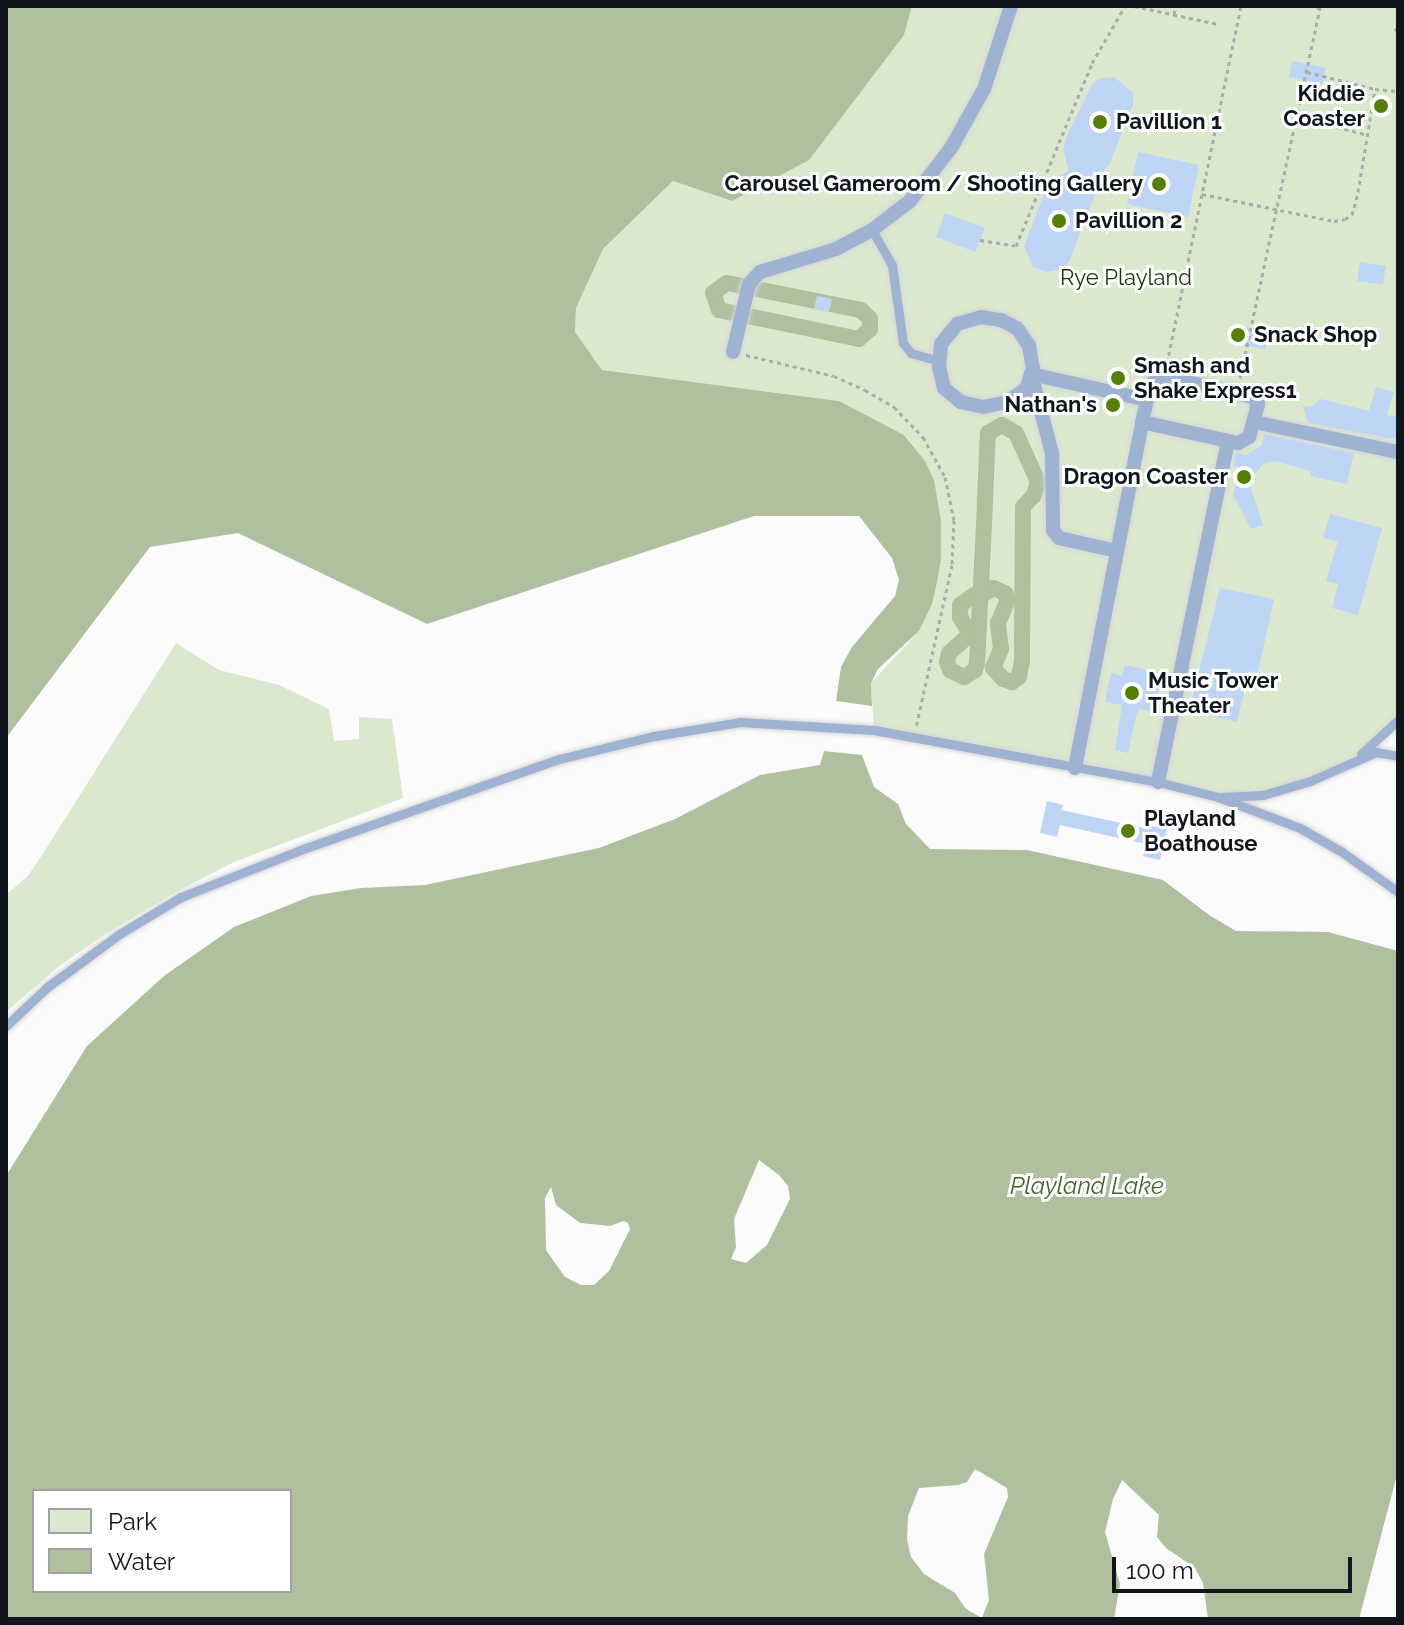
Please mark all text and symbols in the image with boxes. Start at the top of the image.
place label: Kiddie Coaster [1283,80,1365,132]
marker: Kiddie Coaster [1372,97,1390,115]
place label: Pavillion 1 [1116,109,1222,135]
marker: Pavillion 1 [1091,113,1109,131]
place label: Carousel Gameroom / Shooting Gallery [724,171,1143,197]
marker: Carousel Gameroom / Shooting Gallery [1150,175,1168,193]
place label: Pavillion 2 [1075,208,1182,234]
marker: Pavillion 2 [1050,212,1068,230]
park label: Rye Playland [1060,265,1192,291]
place label: Snack Shop [1254,322,1377,348]
marker: Snack Shop [1229,326,1247,344]
place label: Smash and Shake Express1 [1134,352,1297,404]
marker: Smash and Shake Express1 [1109,369,1127,387]
place label: Nathan's [1005,392,1097,418]
marker: Nathan's [1104,396,1122,414]
place label: Dragon Coaster [1064,464,1228,490]
marker: Dragon Coaster [1235,468,1253,486]
place label: Music Tower Theater [1148,667,1279,718]
marker: Music Tower Theater [1123,684,1141,702]
place label: Playland Boathouse [1144,805,1258,856]
marker: Playland Boathouse [1119,822,1137,840]
water label: Playland Lake [1010,1172,1164,1200]
legend [32,1489,292,1593]
text: Park [108,1507,157,1536]
scale bar [1116,1541,1356,1591]
text: Water [108,1547,175,1576]
text: 100 m [1126,1556,1194,1585]

